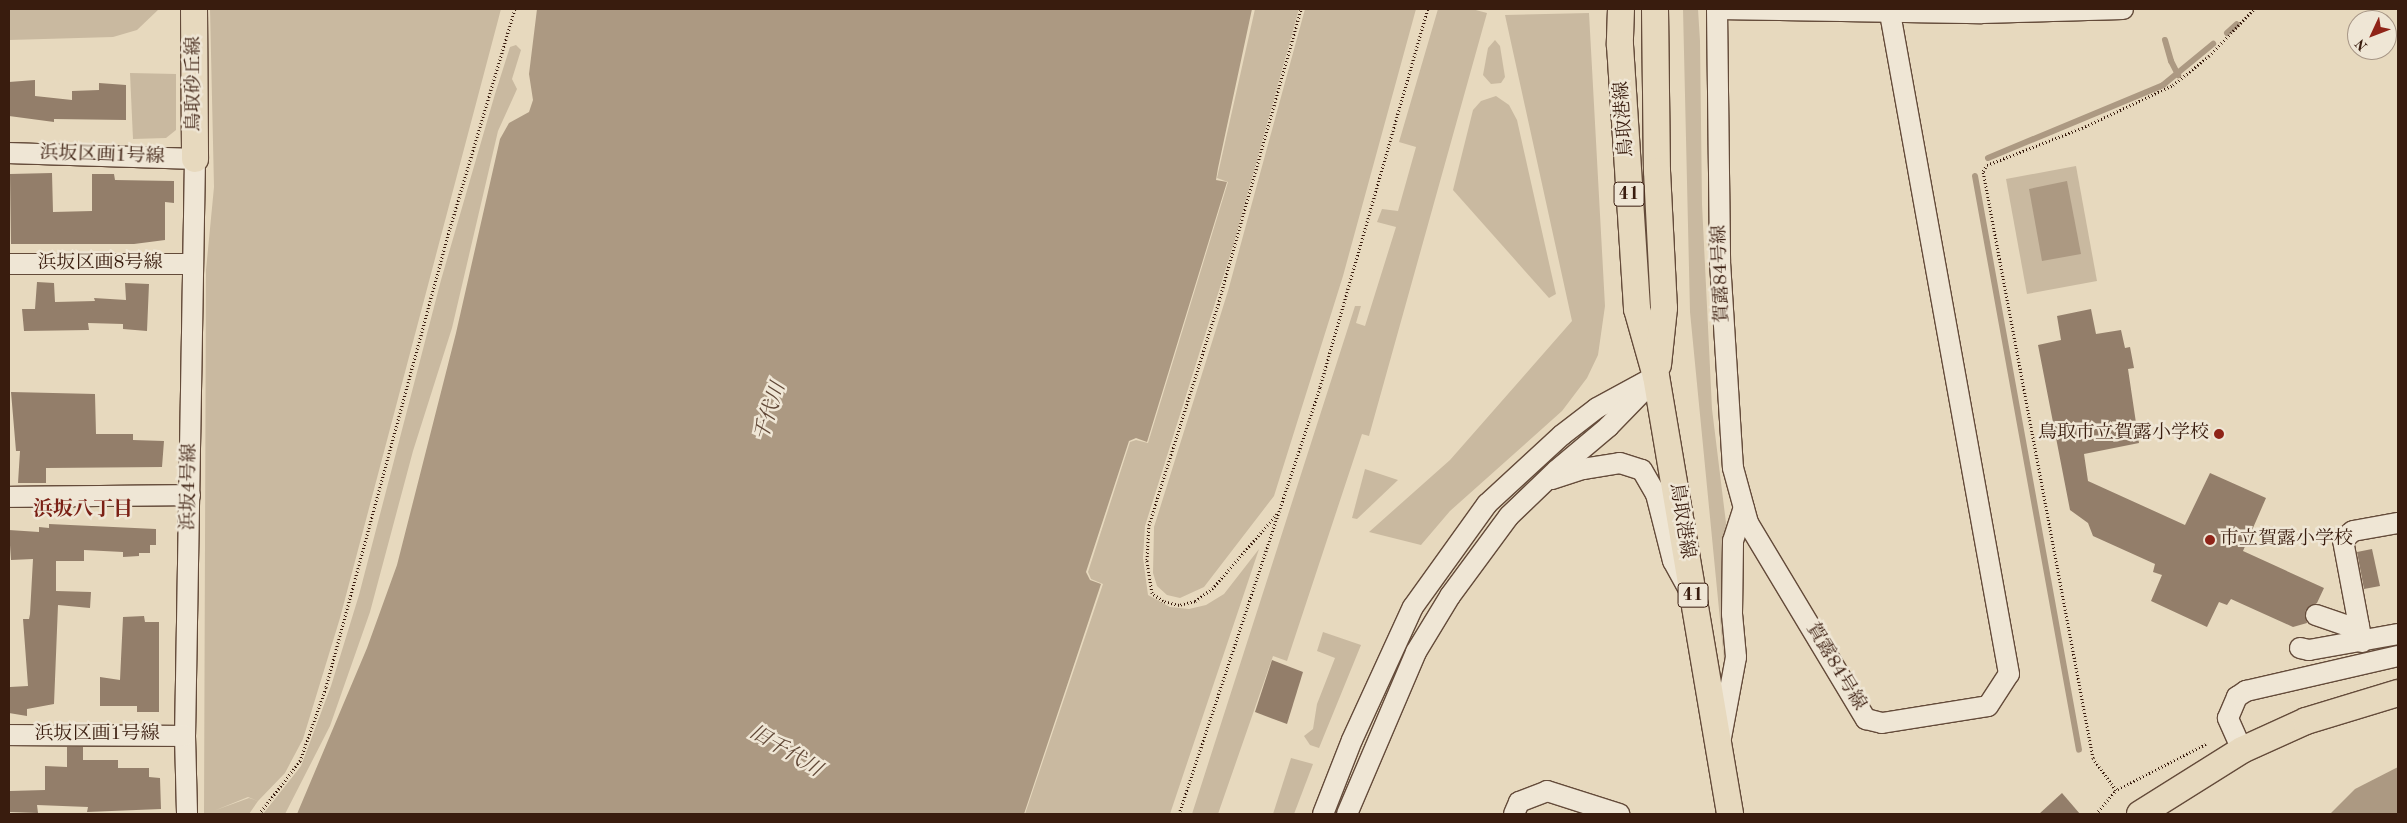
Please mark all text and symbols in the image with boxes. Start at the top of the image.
north arrow [2347,10,2397,60]
text: N [2353,36,2371,53]
street label: 鳥取砂丘線 [184,37,206,131]
street label: 鳥取港線 [1611,80,1639,158]
street label: 浜坂区画1号線 [39,142,165,170]
road number: 41 [1613,178,1645,210]
street label: 賀露84号線 [1709,225,1735,323]
street label: 浜坂区画8号線 [37,253,163,275]
water label: 千代川 [750,380,792,444]
place label: 鳥取市立賀露小学校 [2038,423,2209,445]
marker: 鳥取市立賀露小学校 [2213,428,2225,440]
street label: 浜坂4号線 [178,443,202,531]
street label: 鳥取港線 [1664,482,1698,560]
district label: 浜坂八丁目 [33,498,133,522]
place label: 市立賀露小学校 [2220,529,2353,551]
marker: 市立賀露小学校 [2204,534,2216,546]
road number: 41 [1677,580,1709,610]
street label: 賀露84号線 [1800,619,1870,715]
water label: 旧千代川 [745,721,825,783]
street label: 浜坂区画1号線 [34,724,160,746]

